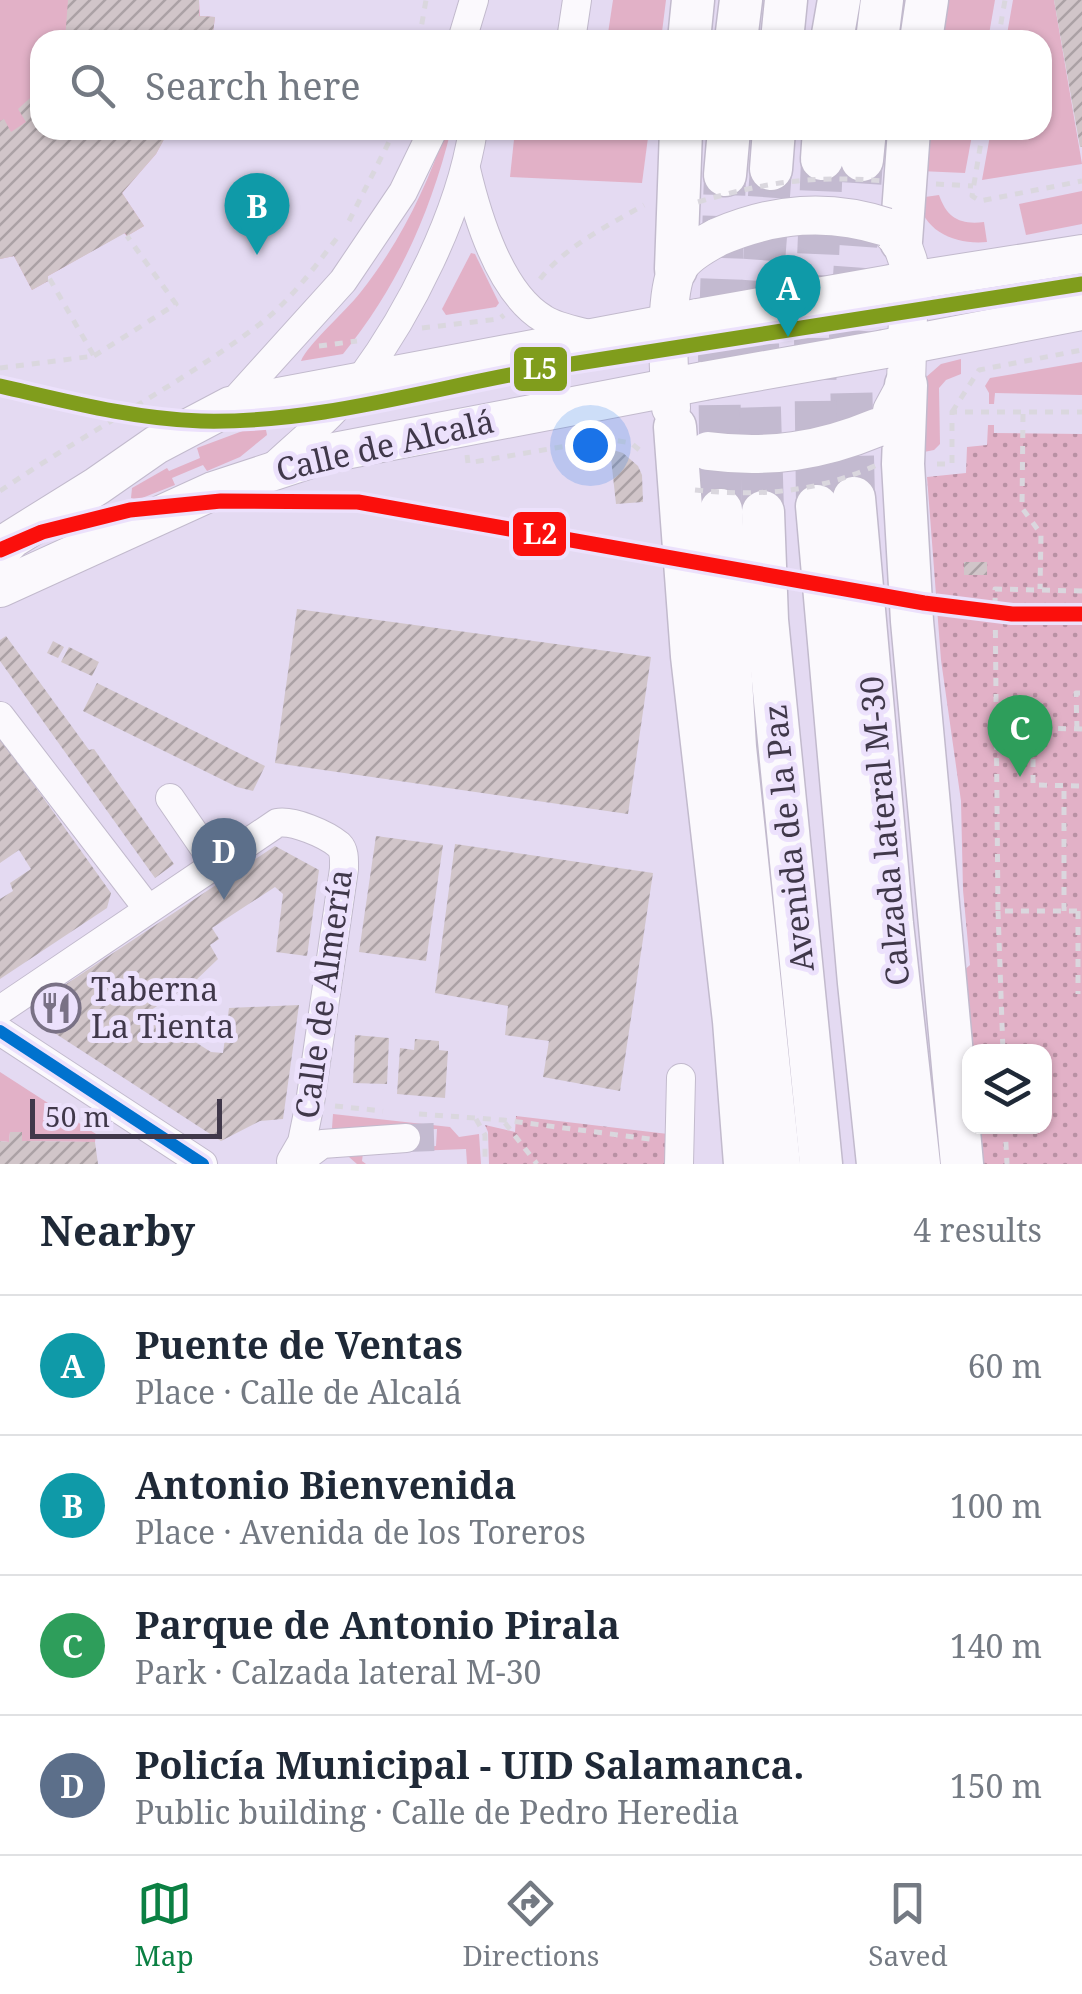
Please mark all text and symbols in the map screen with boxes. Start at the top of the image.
search box [30,30,1052,140]
icon: search [65,58,120,113]
text: Search here [145,59,361,111]
pin: B [224,172,290,255]
pin: A [756,255,820,337]
line badge: L5 [512,345,569,393]
text: L5 [523,349,557,387]
street label: Calle de Alcalá [272,399,498,490]
your location [565,420,616,471]
line badge: L2 [511,510,568,558]
text: L2 [523,514,557,552]
street label: Calzada lateral M-30 [849,675,918,988]
pin: C [988,694,1052,777]
street label: Avenida de la Paz [752,703,823,974]
pin: D [192,818,256,900]
street label: Calle de Almería [284,866,361,1121]
place label: Taberna La Tienta [91,967,234,1047]
restaurant icon: Taberna La Tienta [30,982,82,1034]
map controls [962,1044,1052,1134]
button: layers [962,1044,1052,1134]
scale bar [30,1094,222,1138]
text: 50 m [45,1097,110,1135]
text: Nearby [40,1201,195,1258]
text: 4 results [913,1208,1042,1251]
text: Puente de Ventas [135,1318,463,1370]
text: A [60,1344,85,1387]
text: 60 m [968,1344,1042,1387]
text: Place · Calle de Alcalá [135,1370,462,1413]
text: Antonio Bienvenida [135,1458,517,1510]
text: B [62,1484,83,1527]
text: 100 m [950,1484,1042,1527]
text: Place · Avenida de los Toreros [135,1510,586,1553]
text: Parque de Antonio Pirala [135,1598,620,1650]
text: C [62,1624,83,1667]
text: 140 m [950,1624,1042,1667]
text: Park · Calzada lateral M-30 [135,1650,541,1693]
text: Policía Municipal - UID Salamanca. [135,1738,805,1790]
text: D [60,1764,85,1807]
text: 150 m [950,1764,1042,1807]
text: Public building · Calle de Pedro Heredia [135,1790,740,1833]
tab: Map [134,1876,194,1974]
tab: Directions [462,1876,599,1974]
tab: Saved [868,1876,948,1974]

